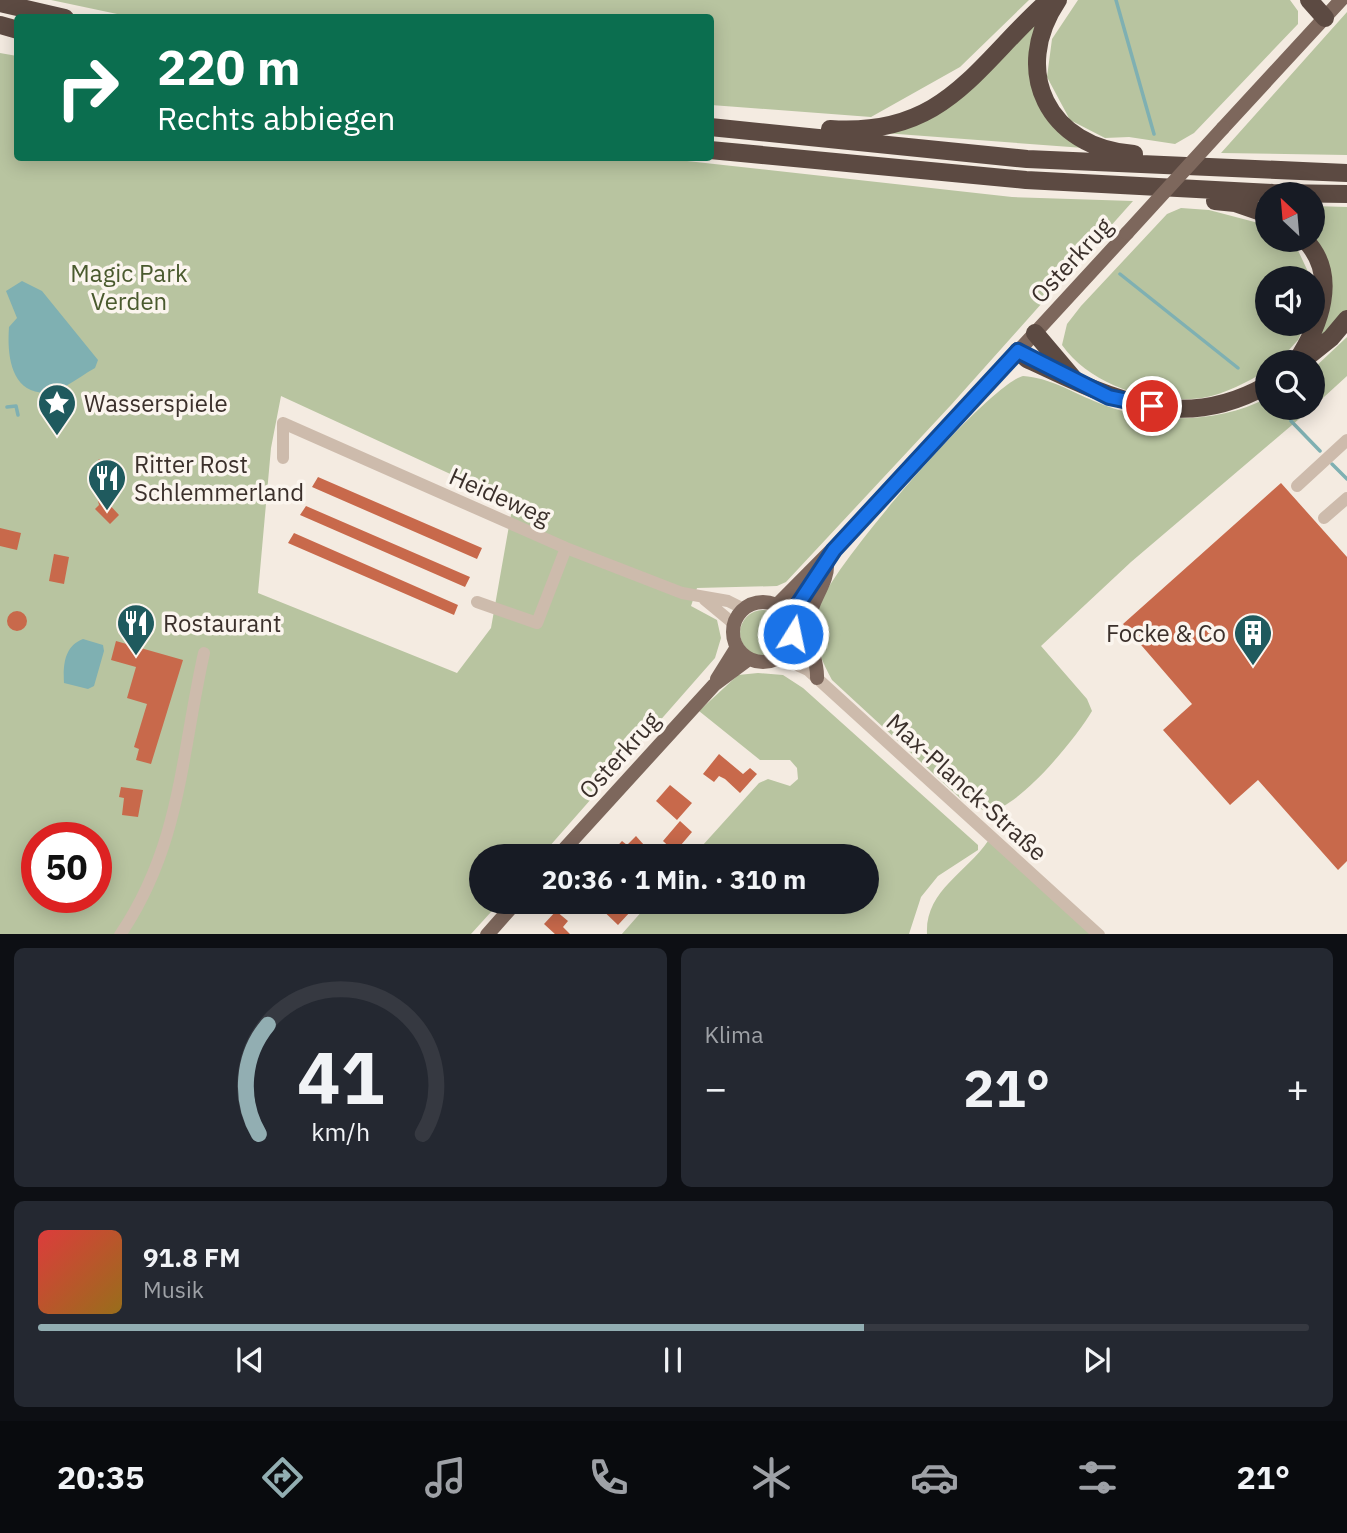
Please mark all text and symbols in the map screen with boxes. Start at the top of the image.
text: 220 m [157,35,301,98]
icon: right [42,42,133,133]
text: Rechts abbiegen [157,97,395,139]
north arrow [1255,182,1325,252]
map controls [1255,182,1325,420]
street label: Osterkrug [1023,210,1119,310]
park label: Magic Park Verden [70,257,188,317]
button: sound [1255,266,1325,336]
button: search [1255,350,1325,420]
pin [1122,376,1182,436]
place icon: Wasserspiele [36,382,78,437]
place label: Wasserspiele [84,387,228,419]
icon: arrive [1133,387,1171,425]
place label: Ritter Rost Schlemmerland [134,448,304,508]
restaurant icon: Ritter Rost Schlemmerland [86,457,128,512]
street label: Heideweg [444,460,556,533]
position arrow [756,597,830,671]
restaurant icon: Rostaurant [115,602,157,657]
place label: Rostaurant [163,607,281,639]
building icon: Focke & Co [1232,612,1274,667]
place label: Focke & Co [1106,617,1226,649]
street label: Osterkrug [571,704,667,805]
street label: Max-Planck-Straße [880,706,1054,868]
speed limit sign: 50 [21,822,112,913]
text: 20:36 · 1 Min. · 310 m [542,862,806,896]
text: Klima [705,1019,763,1049]
text: 41 [297,1029,384,1124]
text: 21° [963,1054,1050,1121]
text: − [705,1063,727,1112]
text: + [1286,1063,1309,1112]
text: km/h [311,1114,370,1147]
text: 91.8 FM [143,1240,241,1274]
text: Musik [143,1274,204,1304]
icon: previous [231,1341,269,1379]
icon: pause [654,1341,692,1379]
icon: next [1078,1341,1116,1379]
icon: directions [258,1453,307,1502]
icon: music [421,1453,470,1502]
icon: phone [584,1453,633,1502]
icon: climate [747,1453,796,1502]
icon: car [910,1453,959,1502]
icon: filters [1073,1453,1122,1502]
text: 20:35 [57,1456,144,1498]
text: 21° [1236,1456,1290,1498]

